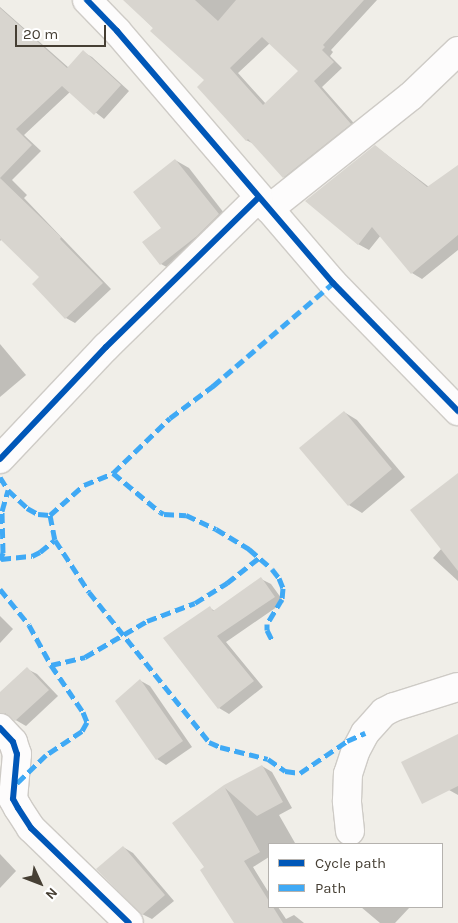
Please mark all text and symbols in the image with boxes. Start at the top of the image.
scale bar [18,15,109,47]
text: 20 m [23,25,58,43]
legend [268,843,443,908]
text: Cycle path [315,854,386,872]
north arrow [15,858,65,908]
text: Path [315,879,346,897]
text: N [42,884,61,903]

